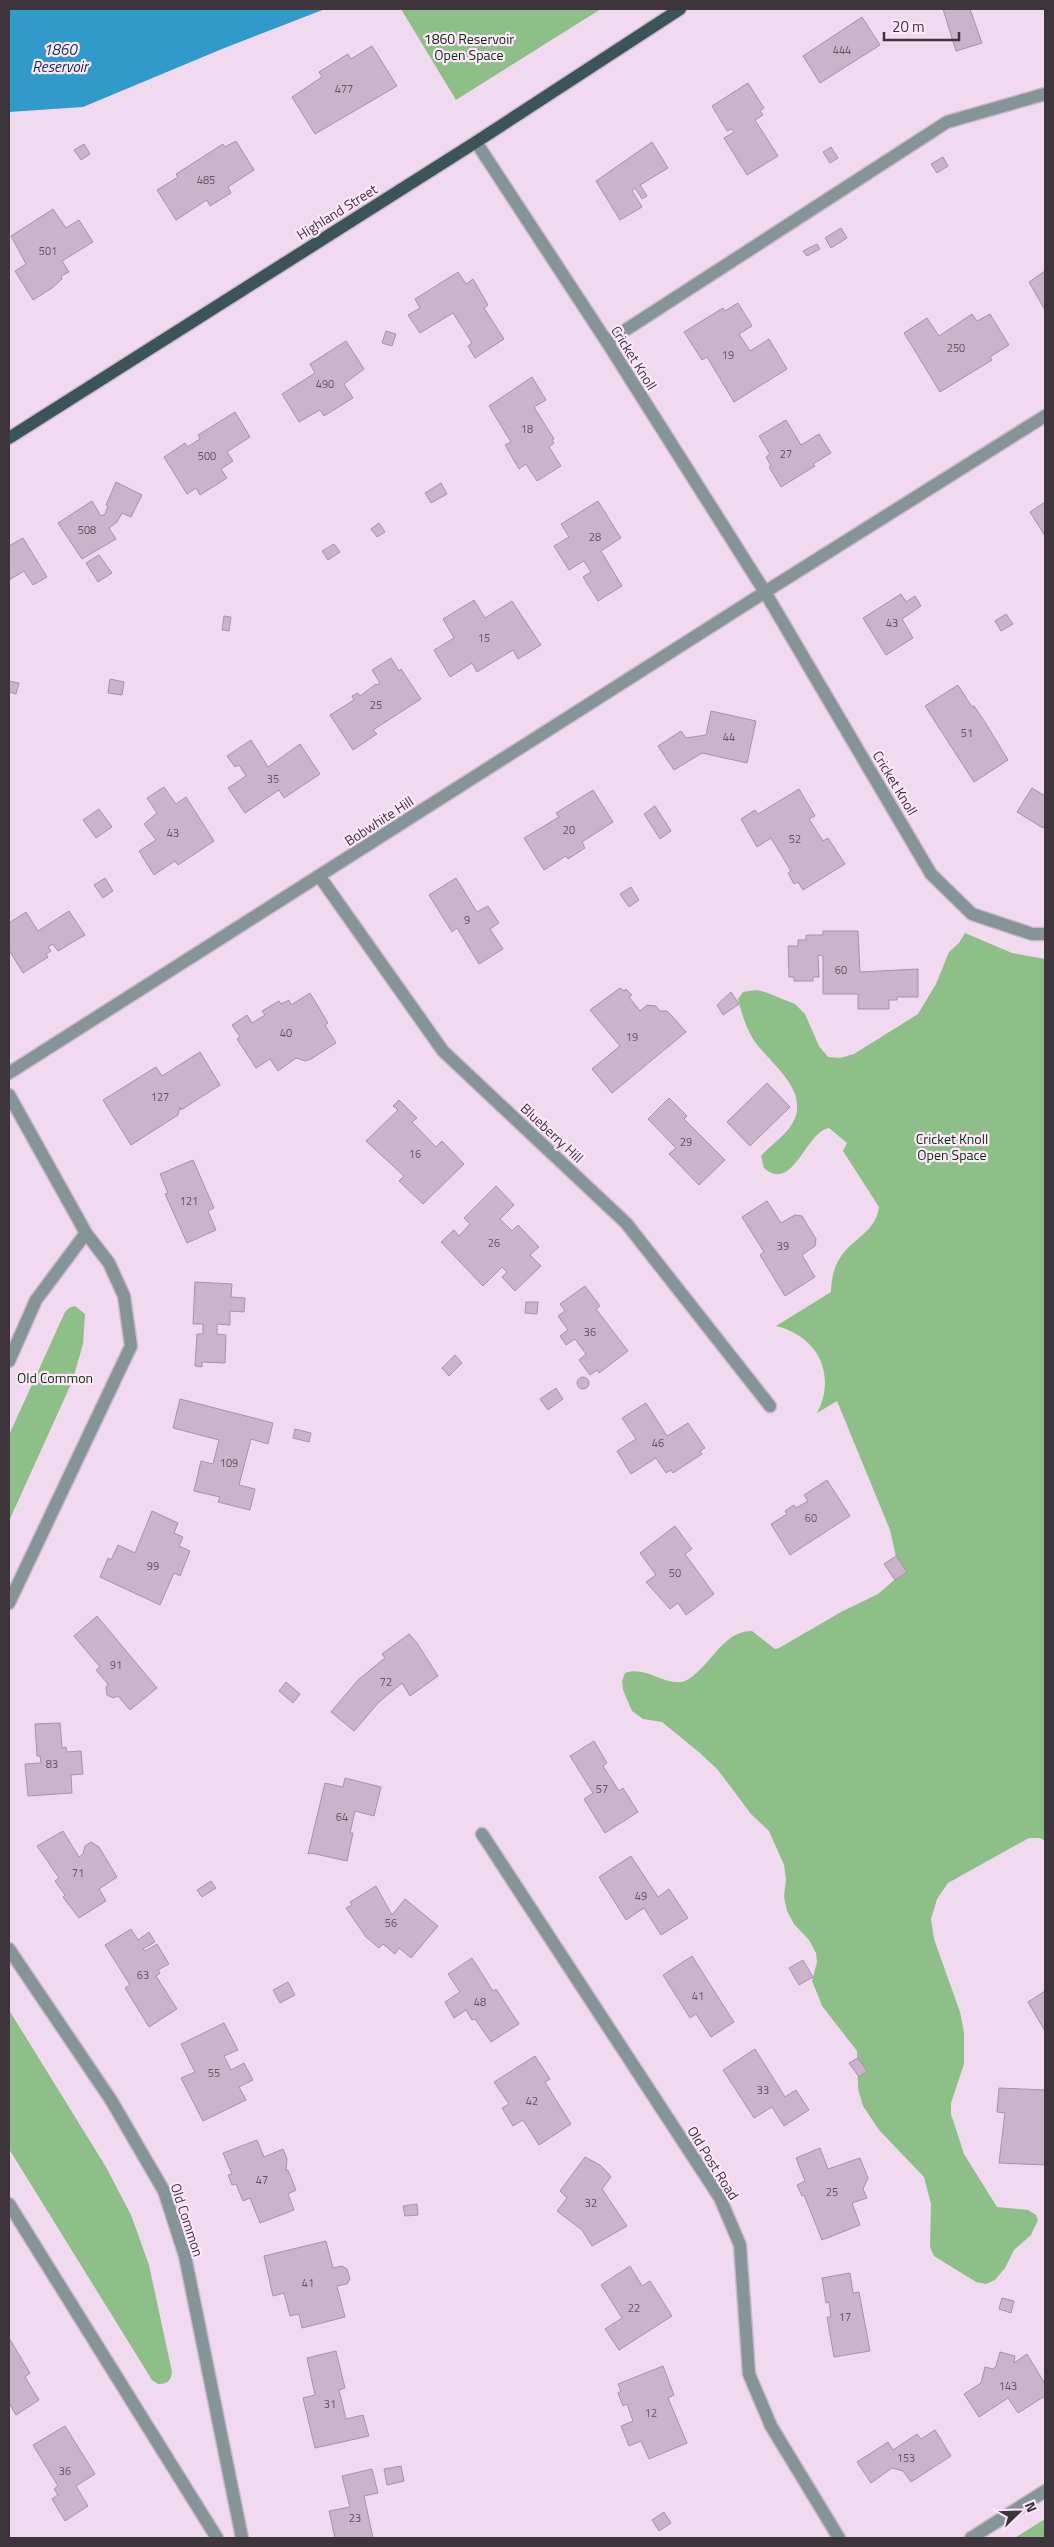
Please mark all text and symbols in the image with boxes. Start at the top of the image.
scale bar [884,10,959,42]
text: 20 m [892,15,925,38]
park label: 1860 Reservoir Open Space [424,28,514,65]
water label: 1860 Reservoir [32,38,90,78]
house number: 444 [833,42,851,58]
house number: 477 [335,81,353,97]
house number: 485 [197,172,215,188]
street label: Highland Street [292,178,381,245]
house number: 501 [39,243,57,259]
street label: Cricket Knoll [606,321,663,394]
house number: 250 [947,340,965,356]
house number: 19 [722,347,734,363]
house number: 490 [316,376,334,392]
house number: 18 [521,421,533,437]
house number: 27 [780,446,792,462]
house number: 500 [198,448,216,464]
house number: 508 [78,522,96,538]
house number: 28 [589,529,601,545]
house number: 43 [886,615,898,631]
house number: 15 [478,630,490,646]
house number: 25 [370,697,382,713]
house number: 51 [961,725,973,741]
house number: 44 [723,729,735,745]
street label: Cricket Knoll [868,746,923,819]
house number: 35 [267,771,279,787]
street label: Bobwhite Hill [340,790,417,851]
house number: 20 [563,822,575,838]
house number: 43 [167,825,179,841]
house number: 52 [789,831,801,847]
house number: 9 [464,912,470,928]
house number: 60 [835,962,847,978]
house number: 40 [280,1025,292,1041]
house number: 19 [626,1029,638,1045]
house number: 127 [151,1089,169,1105]
street label: Blueberry Hill [516,1098,589,1167]
park label: Cricket Knoll Open Space [916,1128,988,1165]
house number: 29 [680,1134,692,1150]
house number: 16 [409,1146,421,1162]
house number: 121 [180,1193,198,1209]
house number: 26 [488,1235,500,1251]
house number: 39 [777,1238,789,1254]
house number: 36 [584,1324,596,1340]
park label: Old Common [17,1367,93,1388]
house number: 46 [652,1435,664,1451]
house number: 109 [220,1455,238,1471]
house number: 60 [805,1510,817,1526]
house number: 99 [147,1558,159,1574]
house number: 50 [669,1565,681,1581]
house number: 91 [110,1657,122,1673]
house number: 72 [380,1674,392,1690]
house number: 83 [46,1756,58,1772]
house number: 57 [596,1781,608,1797]
house number: 64 [336,1809,348,1825]
house number: 71 [72,1865,84,1881]
house number: 49 [635,1888,647,1904]
house number: 56 [385,1915,397,1931]
house number: 63 [137,1967,149,1983]
house number: 41 [692,1988,704,2004]
house number: 48 [474,1994,486,2010]
house number: 55 [208,2065,220,2081]
house number: 33 [757,2082,769,2098]
house number: 42 [526,2093,538,2109]
street label: Old Post Road [682,2122,744,2204]
house number: 47 [256,2172,268,2188]
street label: Old Common [166,2180,209,2259]
house number: 25 [826,2184,838,2200]
house number: 32 [585,2195,597,2211]
house number: 41 [302,2275,314,2291]
house number: 22 [628,2300,640,2316]
house number: 17 [839,2309,851,2325]
house number: 143 [999,2378,1017,2394]
house number: 31 [324,2396,336,2412]
house number: 12 [645,2405,657,2421]
house number: 153 [897,2450,915,2466]
house number: 36 [59,2463,71,2479]
north arrow [994,2487,1044,2537]
text: N [1020,2498,1043,2515]
house number: 23 [349,2510,361,2526]

